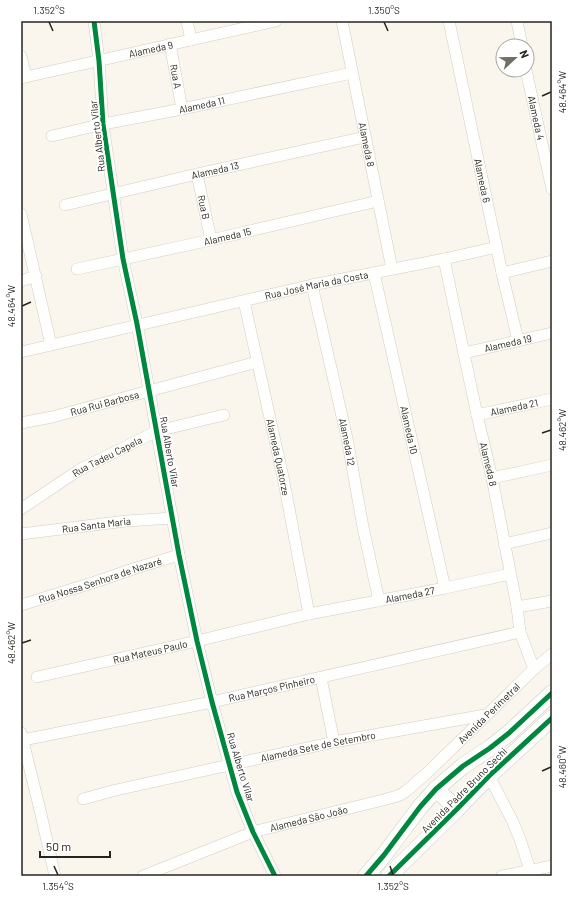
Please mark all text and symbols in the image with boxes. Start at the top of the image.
text: 1.352°S [33,4,65,16]
text: 1.350°S [368,4,400,16]
street label: Alameda 9 [128,38,174,60]
north arrow [495,38,535,78]
text: N [517,48,532,60]
street label: Rua A [168,63,184,90]
text: 48.464°W [556,71,568,113]
street label: Alameda 11 [178,94,226,115]
street label: Alameda 4 [526,95,547,141]
street label: Rua Alberto Vilar [87,99,107,172]
street label: Alameda 8 [357,121,377,168]
street label: Alameda 6 [472,157,493,204]
street label: Alameda 13 [190,159,240,181]
street label: Rua B [196,194,213,221]
street label: Alameda 15 [203,225,252,247]
street label: Rua José Maria da Costa [264,268,369,302]
text: 48.464°W [5,285,17,327]
street label: Alameda 19 [483,332,533,354]
street label: Rua Rui Barbosa [69,388,140,418]
street label: Alameda 21 [489,396,539,418]
street label: Alameda 10 [398,405,421,455]
text: 48.462°W [556,409,568,451]
street label: Rua Alberto Vilar [158,416,182,489]
street label: Alameda 12 [337,417,358,467]
street label: Alameda Quatorze [264,418,292,497]
street label: Rua Tadeu Capela [70,434,144,479]
street label: Alameda 8 [478,441,499,487]
street label: Rua Santa Maria [61,515,131,535]
street label: Rua Nossa Senhora de Nazaré [37,555,163,605]
street label: Alameda 27 [384,584,436,605]
text: 48.462°W [5,622,17,664]
street label: Rua Mateus Paulo [112,637,189,666]
street label: Rua Marços Pinheiro [227,673,316,704]
street label: Avenida Perimetral [455,680,522,746]
street label: Alameda Sete de Setembro [259,729,377,764]
street label: Rua Alberto Vilar [225,731,257,803]
street label: Avenida Padre Bruno Sechi [419,745,509,835]
text: 48.460°W [556,746,568,788]
street label: Alameda São João [269,803,349,834]
scale bar [40,833,110,859]
text: 50 m [46,839,71,853]
text: 1.354°S [42,880,74,892]
text: 1.352°S [377,880,409,892]

